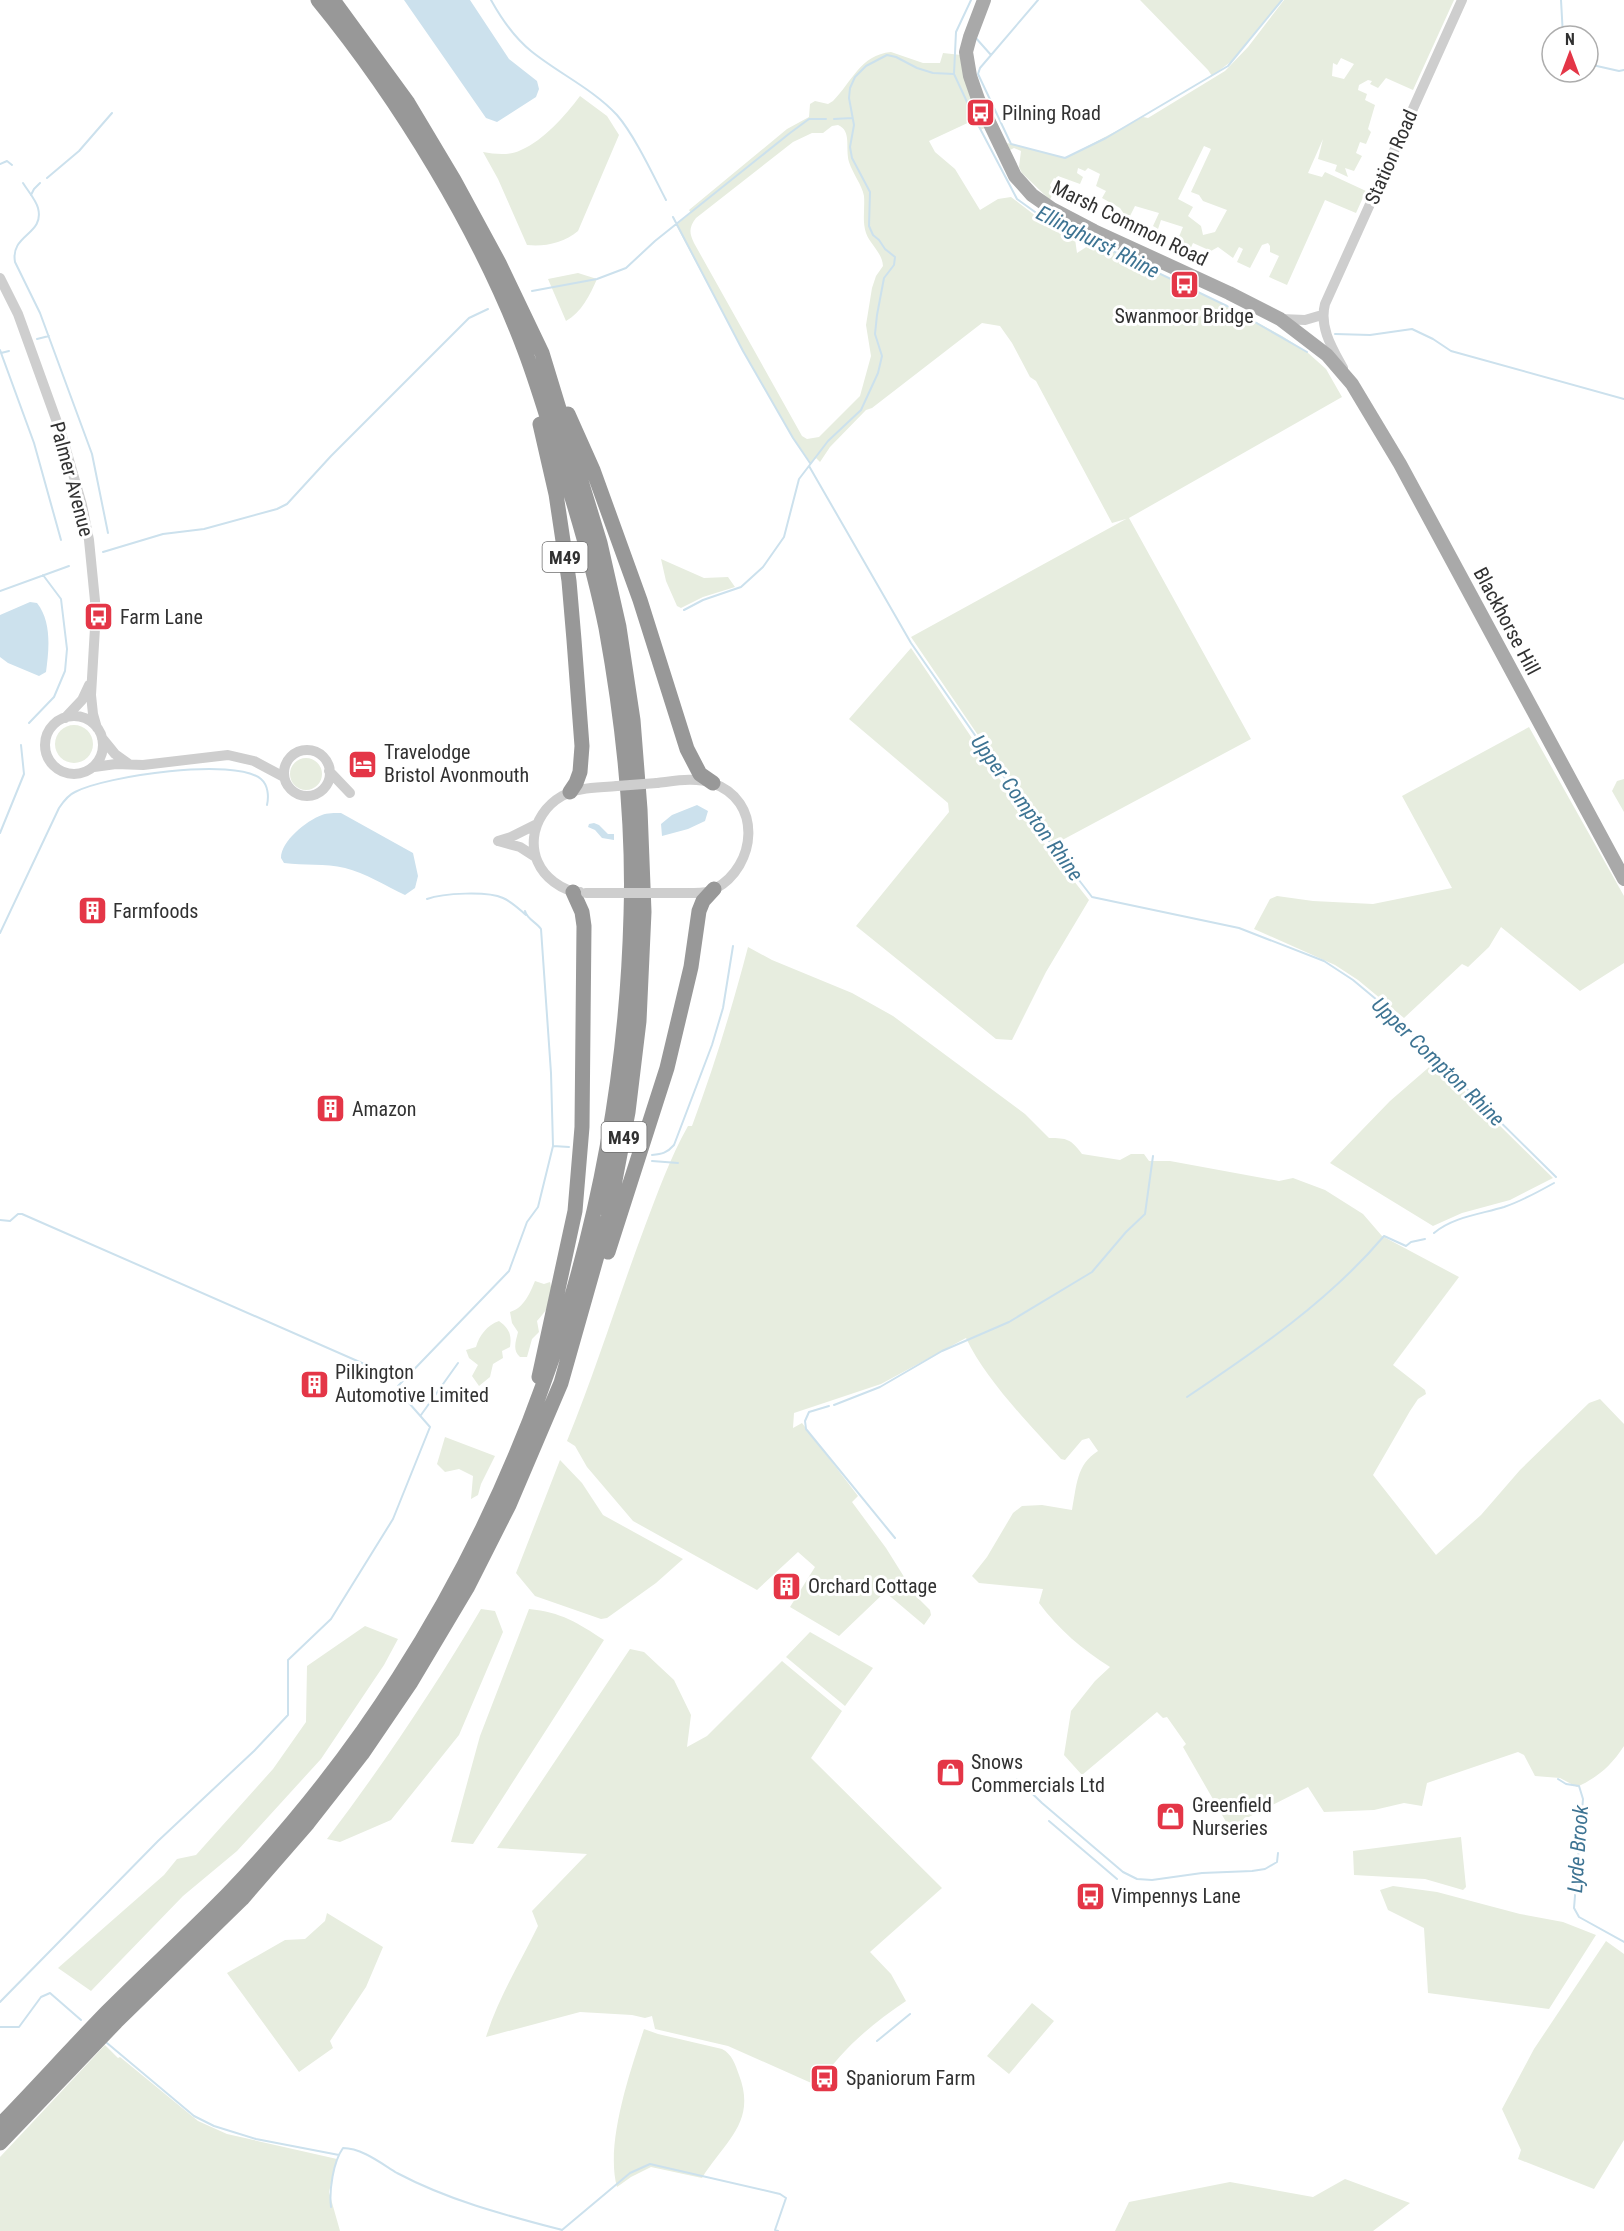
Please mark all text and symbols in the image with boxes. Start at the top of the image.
north arrow [1540,24,1600,84]
text: N [1565,30,1575,49]
bus stop icon: Pilning Road [965,97,997,129]
place label: Pilning Road [1002,101,1101,125]
street label: Station Road [1360,106,1422,208]
street label: Marsh Common Road [1048,175,1212,271]
water label: Ellinghurst Rhine [1033,201,1163,283]
bus stop icon: Swanmoor Bridge [1168,269,1200,301]
place label: Swanmoor Bridge [1114,304,1254,328]
street label: Palmer Avenue [45,419,99,539]
road number: M49 [542,542,588,572]
street label: Blackhorse Hill [1469,563,1545,679]
bus stop icon: Farm Lane [83,601,115,633]
place label: Farm Lane [120,605,203,629]
water label: Upper Compton Rhine [966,730,1088,886]
place label: Travelodge Bristol Avonmouth [384,740,529,787]
hotel icon: Travelodge Bristol Avonmouth [347,748,379,780]
building icon: Farmfoods [76,895,108,927]
place label: Farmfoods [113,899,198,923]
water label: Upper Compton Rhine [1367,993,1509,1131]
building icon: Amazon [315,1093,347,1125]
place label: Amazon [352,1097,417,1121]
road number: M49 [602,1122,646,1152]
place label: Pilkington Automotive Limited [335,1360,489,1407]
building icon: Pilkington Automotive Limited [298,1368,330,1400]
building icon: Orchard Cottage [771,1570,803,1602]
place label: Orchard Cottage [808,1574,937,1598]
place label: Snows Commercials Ltd [971,1750,1105,1797]
shop icon: Snows Commercials Ltd [934,1757,966,1789]
place label: Greenfield Nurseries [1192,1793,1272,1840]
shop icon: Greenfield Nurseries [1155,1801,1187,1833]
water label: Lyde Brook [1563,1804,1593,1894]
bus stop icon: Vimpennys Lane [1074,1880,1106,1912]
place label: Vimpennys Lane [1111,1884,1241,1908]
bus stop icon: Spaniorum Farm [809,2062,841,2094]
place label: Spaniorum Farm [846,2066,976,2090]

